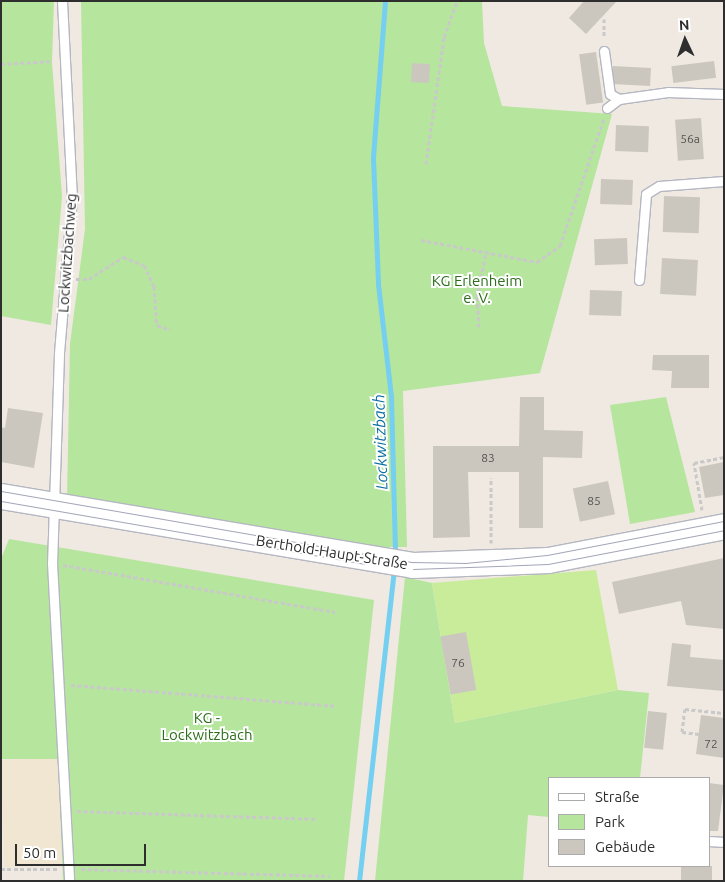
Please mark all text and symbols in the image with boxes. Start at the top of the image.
north arrow [660,15,710,65]
text: N [679,17,690,33]
house number: 56a [680,132,700,146]
street label: Lockwitzbachweg [54,193,80,313]
park label: KG Erlenheim e. V. [432,271,522,306]
water label: Lockwitzbach [369,394,391,490]
house number: 83 [481,451,495,465]
house number: 85 [587,494,601,508]
street label: Berthold-Haupt-Straße [255,531,409,573]
house number: 76 [451,656,465,670]
park label: KG - Lockwitzbach [161,708,253,743]
house number: 72 [704,737,718,751]
legend [548,777,710,867]
text: Straße [595,788,639,805]
text: Park [595,813,625,830]
scale bar [18,834,149,866]
text: Gebäude [595,838,655,855]
text: 50 m [23,844,56,861]

